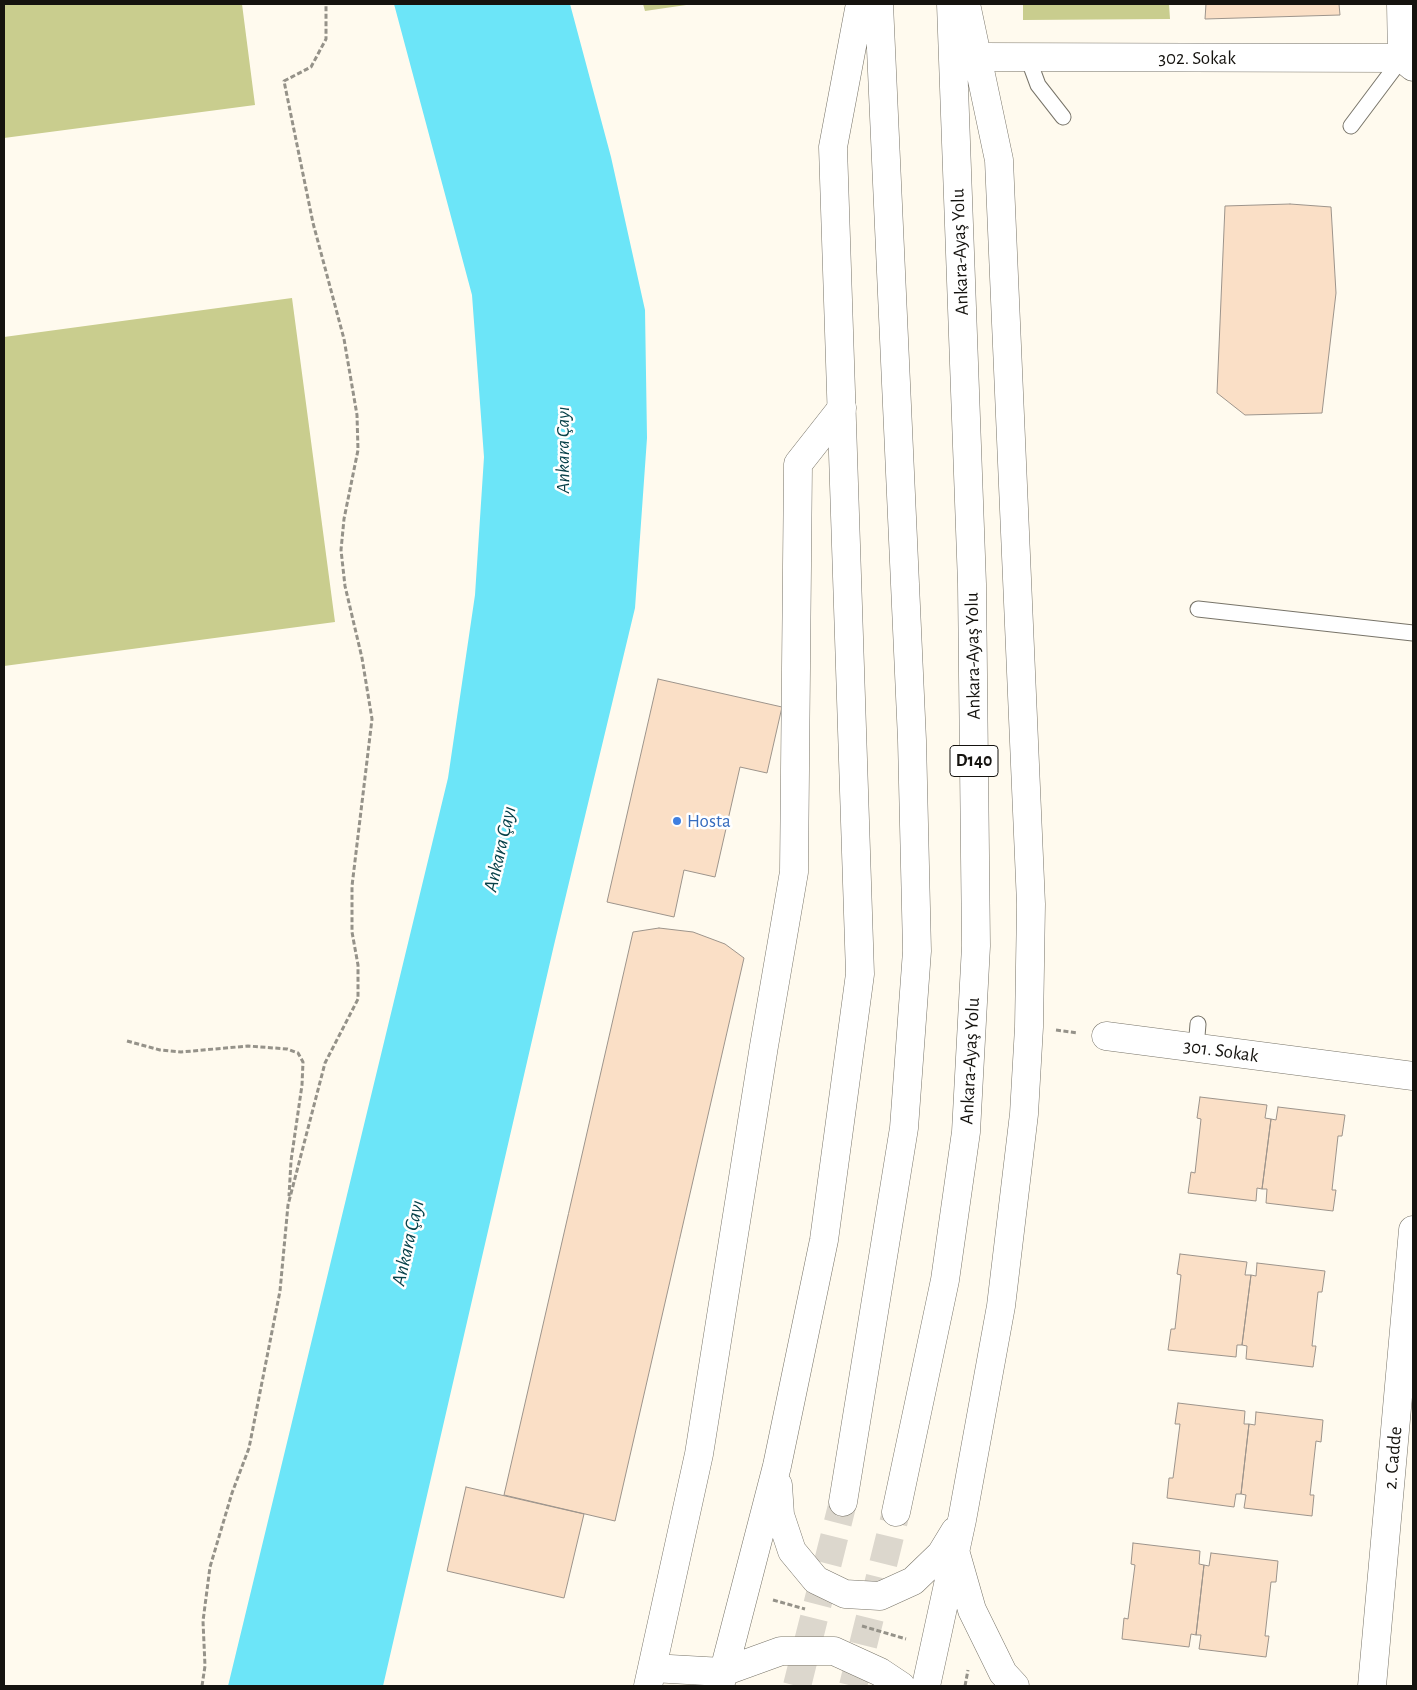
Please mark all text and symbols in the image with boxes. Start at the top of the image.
street label: 302. Sokak [1158,47,1236,69]
street label: Ankara-Ayaş Yolu [946,188,974,316]
water label: Ankara Çayı [551,407,575,493]
street label: Ankara-Ayaş Yolu [960,592,986,720]
road number: D140 [950,746,998,776]
water label: Ankara Çayı [479,804,521,894]
place label: Hosta [687,810,731,832]
marker: Hosta [671,815,683,827]
street label: Ankara-Ayaş Yolu [955,997,985,1125]
street label: 301. Sokak [1182,1034,1260,1068]
water label: Ankara Çayı [387,1198,429,1288]
street label: 2. Cadde [1379,1426,1407,1490]

